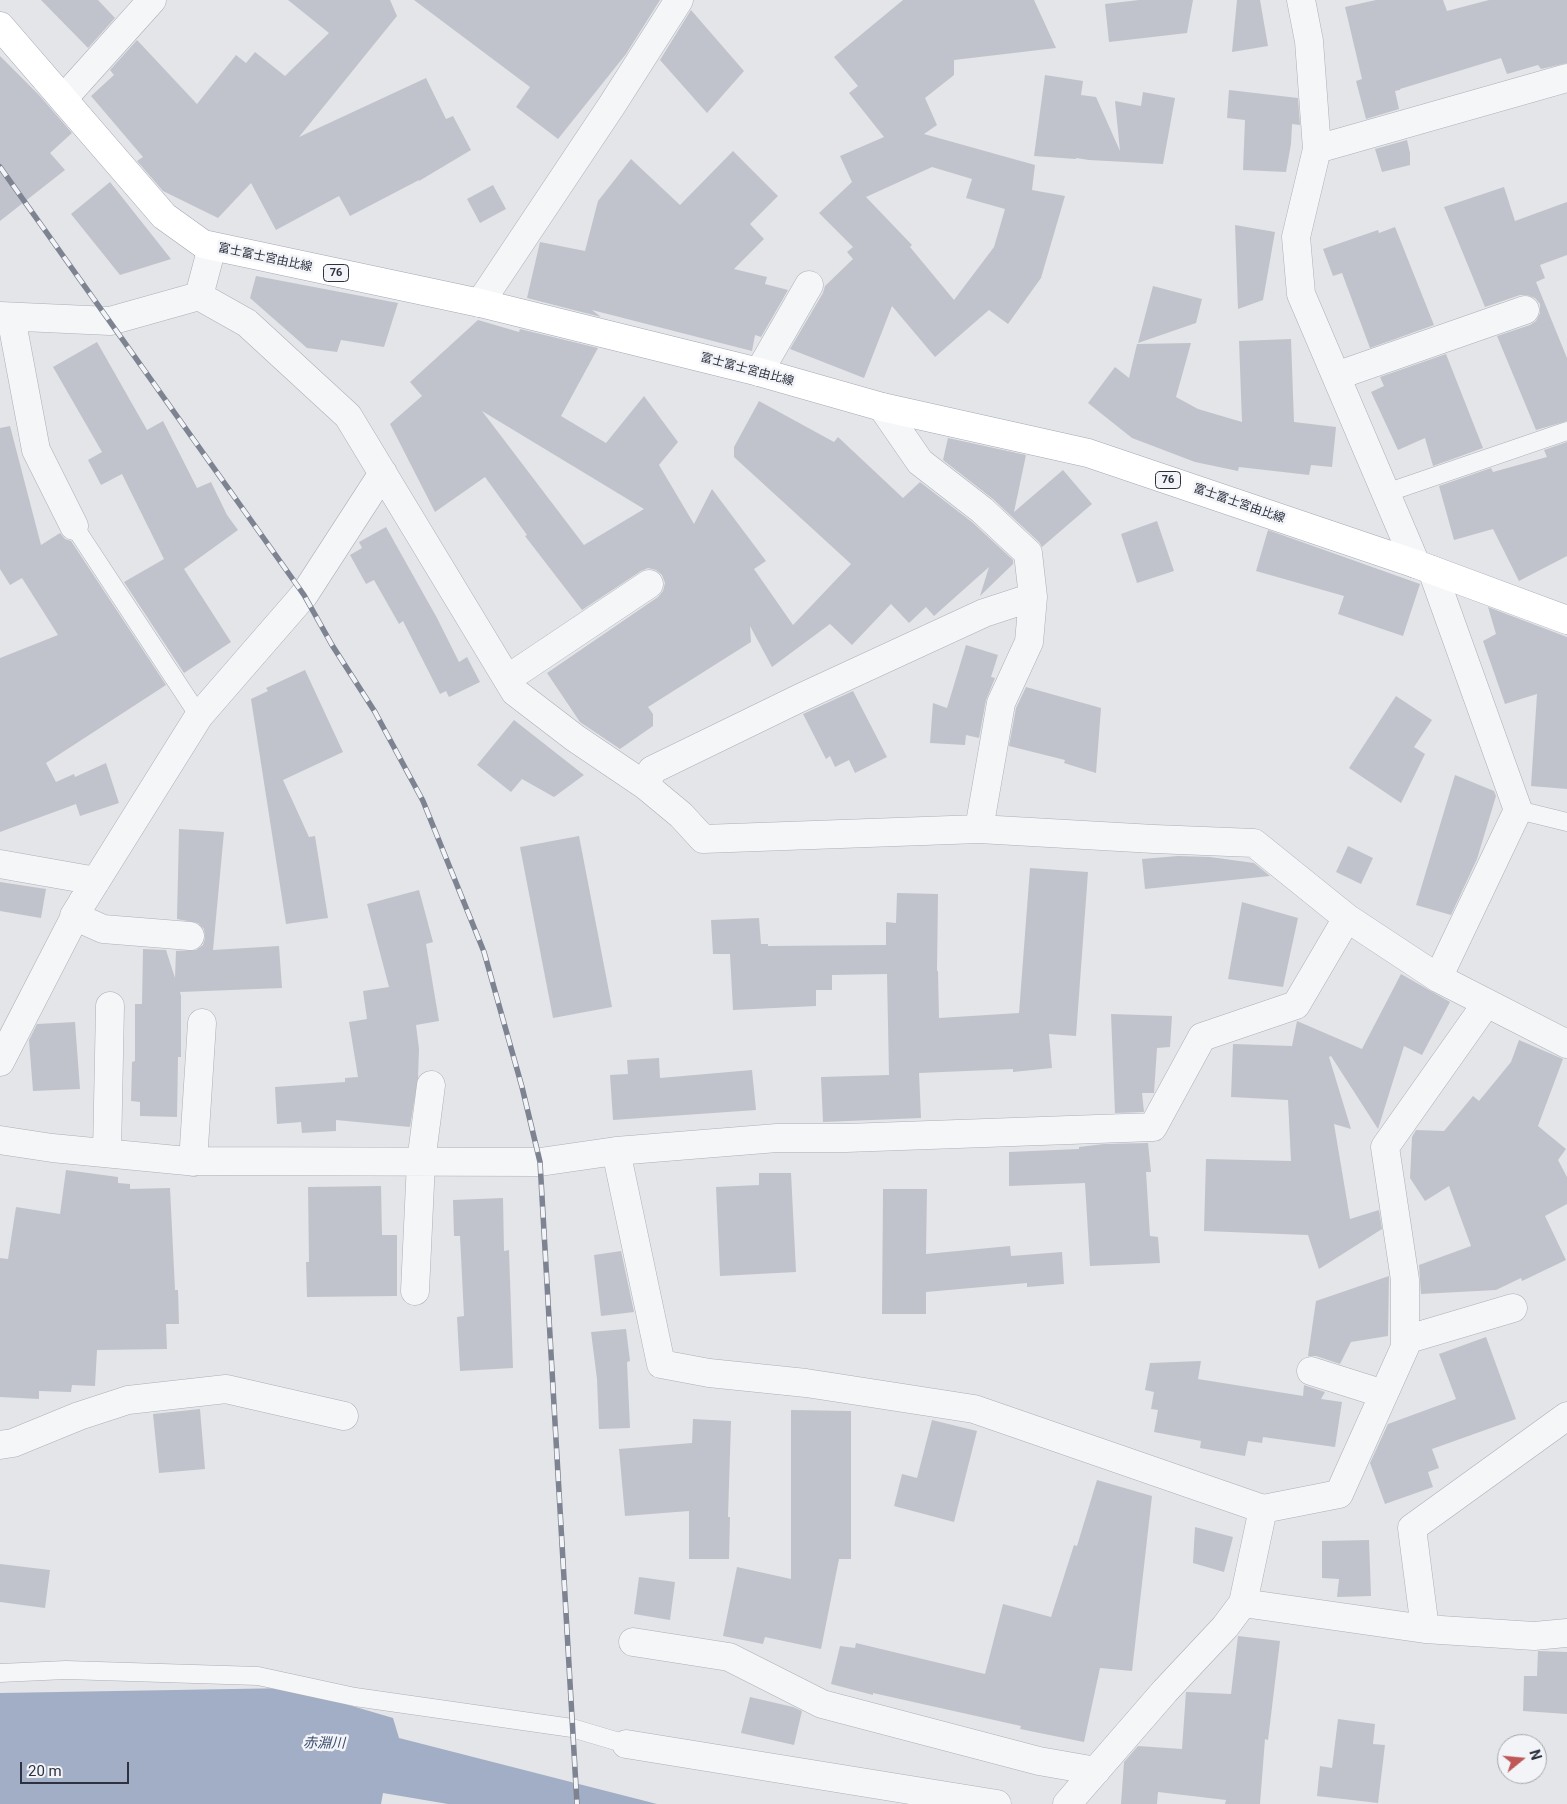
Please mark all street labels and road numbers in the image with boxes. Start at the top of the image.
street label: 富士富士宮由比線 [217,241,313,275]
road number: 76 [324,264,348,282]
street label: 富士富士宮由比線 [699,351,795,389]
road number: 76 [1156,472,1180,488]
street label: 富士富士宮由比線 [1191,482,1287,526]

